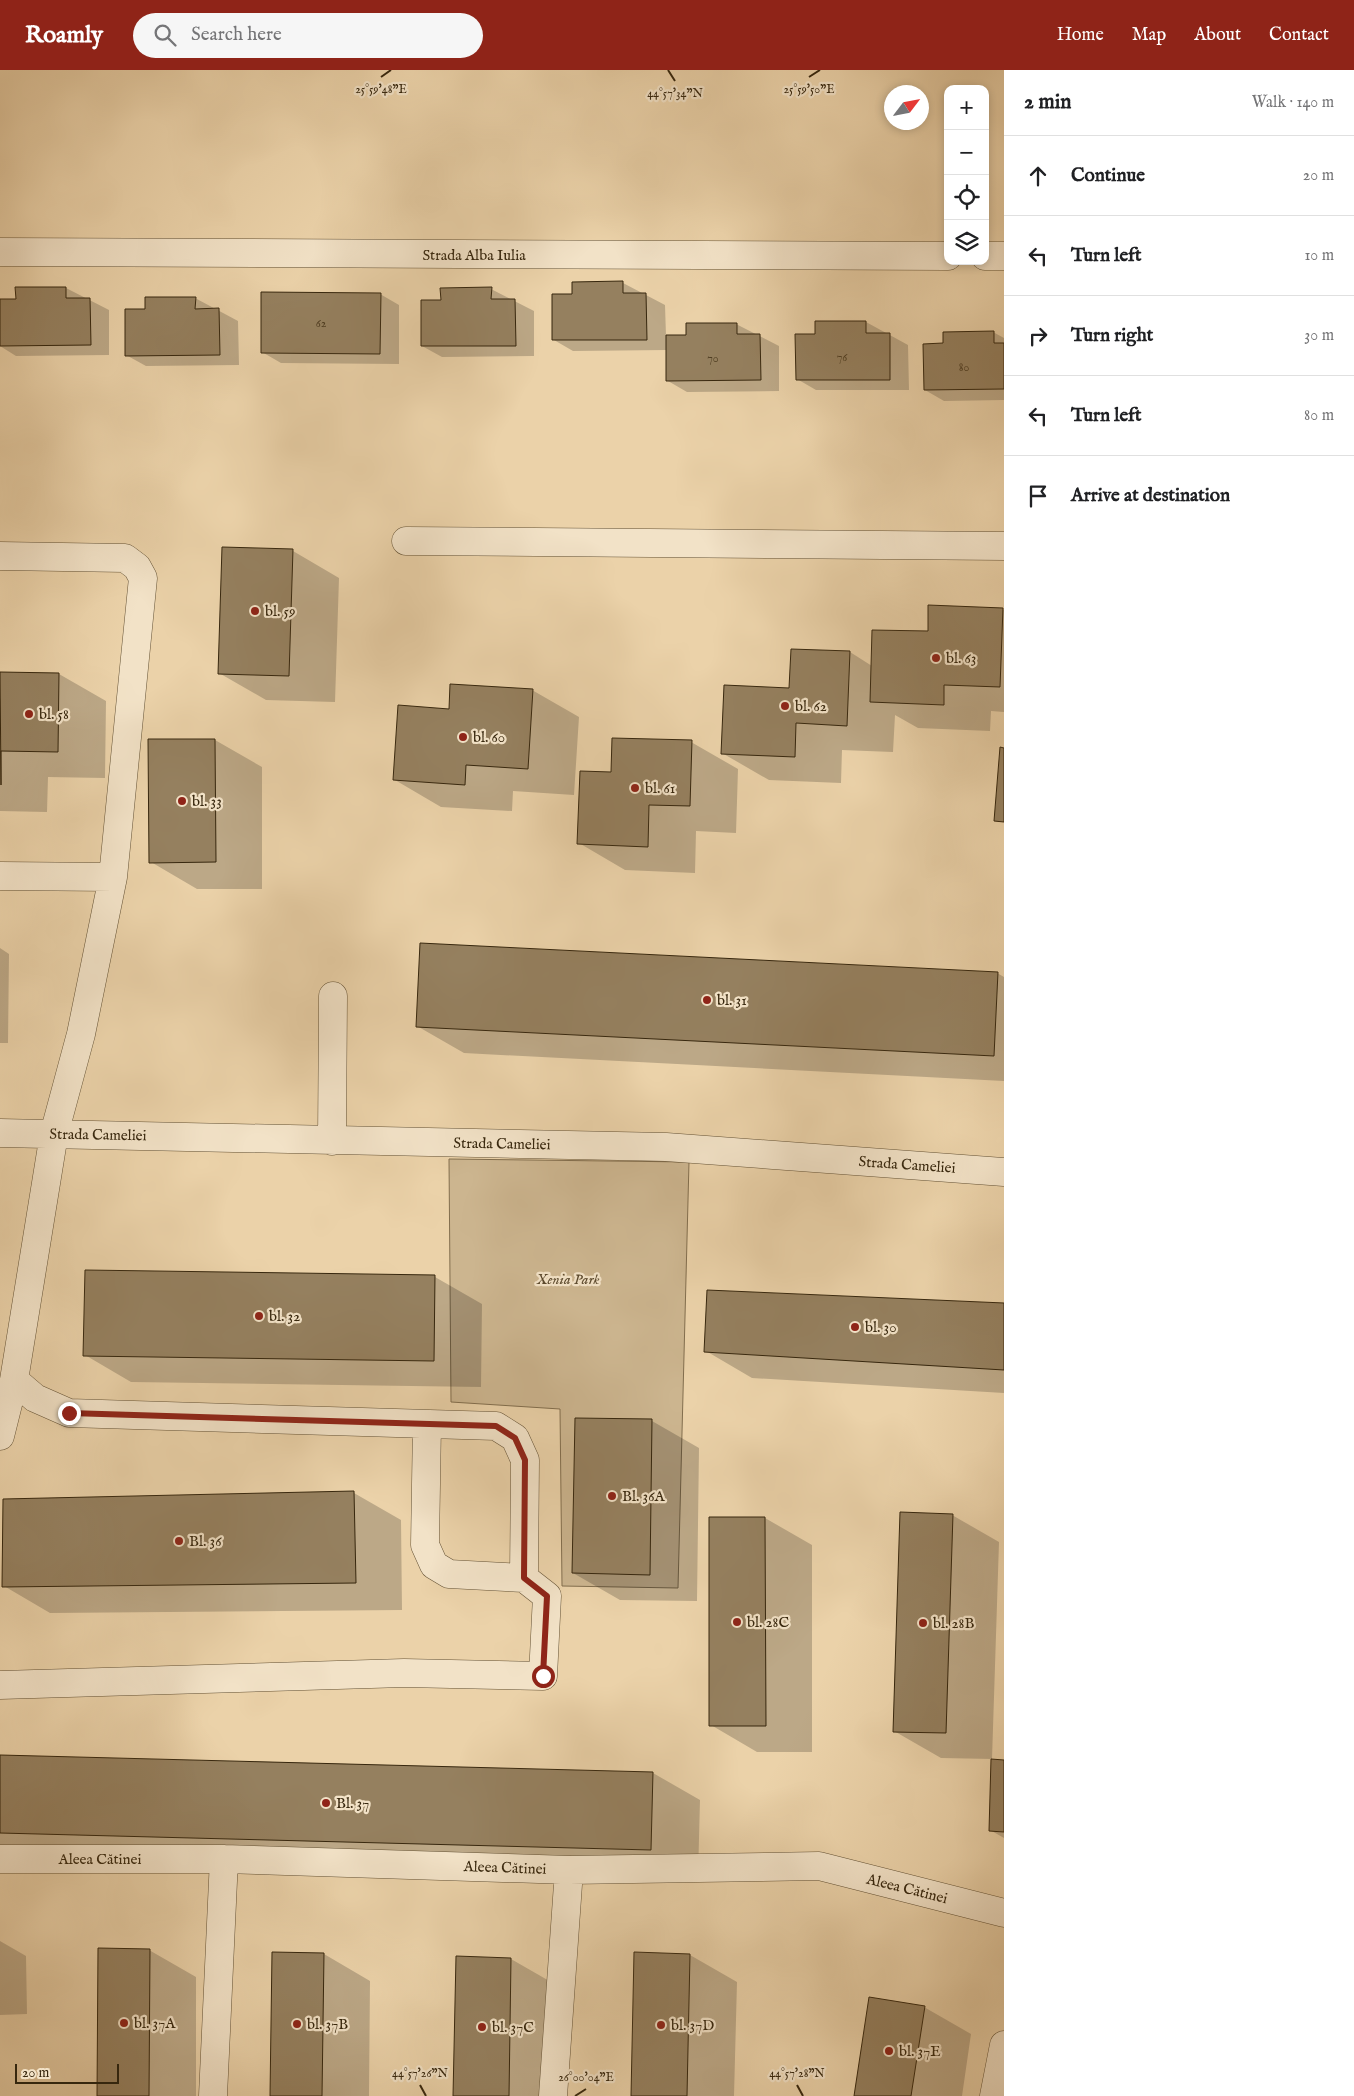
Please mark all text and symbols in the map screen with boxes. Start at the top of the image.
search box [133,13,483,58]
text: Roamly [25,20,103,51]
icon: search [151,21,179,49]
text: Search here [191,23,282,47]
text: Home [1057,24,1104,47]
text: Map [1132,24,1166,47]
text: About [1194,24,1241,47]
text: Contact [1269,24,1329,47]
text: 25°59'48"E [355,82,407,97]
text: 25°59'50"E [783,82,835,97]
north arrow [884,85,929,130]
map controls [944,85,989,265]
button: + [944,85,989,130]
text: 44°57'34"N [647,86,703,101]
text: 2 min [1024,89,1071,116]
text: Walk · 140 m [1252,93,1334,113]
button: − [944,130,989,175]
icon: ahead [1024,162,1052,190]
text: Continue [1071,164,1145,188]
text: 20 m [1303,166,1334,186]
button: locate [944,175,989,220]
button: layers [944,220,989,265]
icon: left [1024,242,1052,270]
text: Turn left [1071,244,1142,268]
street label: Strada Alba Iulia [422,246,526,265]
text: 10 m [1304,246,1334,266]
house number: 62 [316,316,327,331]
icon: right [1024,322,1052,350]
text: Turn right [1071,324,1153,348]
text: 30 m [1304,326,1334,346]
house number: 76 [837,350,848,365]
house number: 70 [707,351,719,366]
house number: 80 [959,360,969,375]
icon: left [1024,402,1052,430]
text: Turn left [1071,404,1142,428]
text: 80 m [1304,406,1334,426]
icon: arrive [1024,482,1052,510]
text: Arrive at destination [1071,484,1230,508]
place label: bl. 59 [265,602,296,621]
marker: bl. 59 [249,605,261,617]
place label: bl. 63 [946,649,976,668]
marker: bl. 63 [930,652,942,664]
place label: bl. 62 [795,697,827,716]
marker: bl. 62 [779,700,791,712]
place label: bl. 58 [39,705,69,724]
marker: bl. 58 [23,708,35,720]
place label: bl. 60 [473,728,505,747]
marker: bl. 60 [457,731,469,743]
place label: bl. 61 [645,779,675,798]
marker: bl. 61 [629,782,641,794]
place label: bl. 33 [192,792,222,811]
marker: bl. 33 [176,795,188,807]
place label: bl. 31 [717,991,747,1010]
marker: bl. 31 [701,994,713,1006]
street label: Strada Cameliei [49,1125,147,1145]
street label: Strada Cameliei [453,1134,551,1154]
street label: Strada Cameliei [858,1152,956,1178]
park label: Xenia Park [535,1270,600,1289]
place label: bl. 32 [269,1307,300,1326]
marker: bl. 32 [253,1310,265,1322]
place label: bl. 30 [865,1318,897,1337]
marker: bl. 30 [849,1321,861,1333]
route end [58,1402,81,1425]
place label: Bl. 36A [622,1487,665,1506]
marker: Bl. 36A [606,1490,618,1502]
place label: Bl. 36 [189,1532,222,1551]
marker: Bl. 36 [173,1535,185,1547]
place label: bl. 28C [747,1613,789,1632]
place label: bl. 28B [933,1614,974,1633]
marker: bl. 28C [731,1616,743,1628]
marker: bl. 28B [917,1617,929,1629]
route start [532,1665,555,1688]
place label: Bl. 37 [336,1794,369,1813]
marker: Bl. 37 [320,1797,332,1809]
street label: Aleea Cătinei [58,1850,141,1869]
street label: Aleea Cătinei [462,1857,547,1879]
street label: Aleea Cătinei [863,1870,950,1908]
place label: bl. 37A [134,2014,176,2033]
place label: bl. 37B [307,2015,348,2034]
place label: bl. 37D [671,2016,714,2035]
marker: bl. 37A [118,2017,130,2029]
marker: bl. 37B [291,2018,303,2030]
place label: bl. 37C [492,2018,534,2037]
marker: bl. 37D [655,2019,667,2031]
marker: bl. 37C [476,2021,488,2033]
place label: bl. 37E [899,2042,941,2061]
marker: bl. 37E [883,2045,895,2057]
scale bar [15,2061,119,2084]
text: 20 m [22,2064,49,2082]
text: 44°57'26"N [392,2066,449,2081]
text: 44°57'28"N [769,2066,825,2081]
text: 26°00'04"E [558,2070,614,2085]

